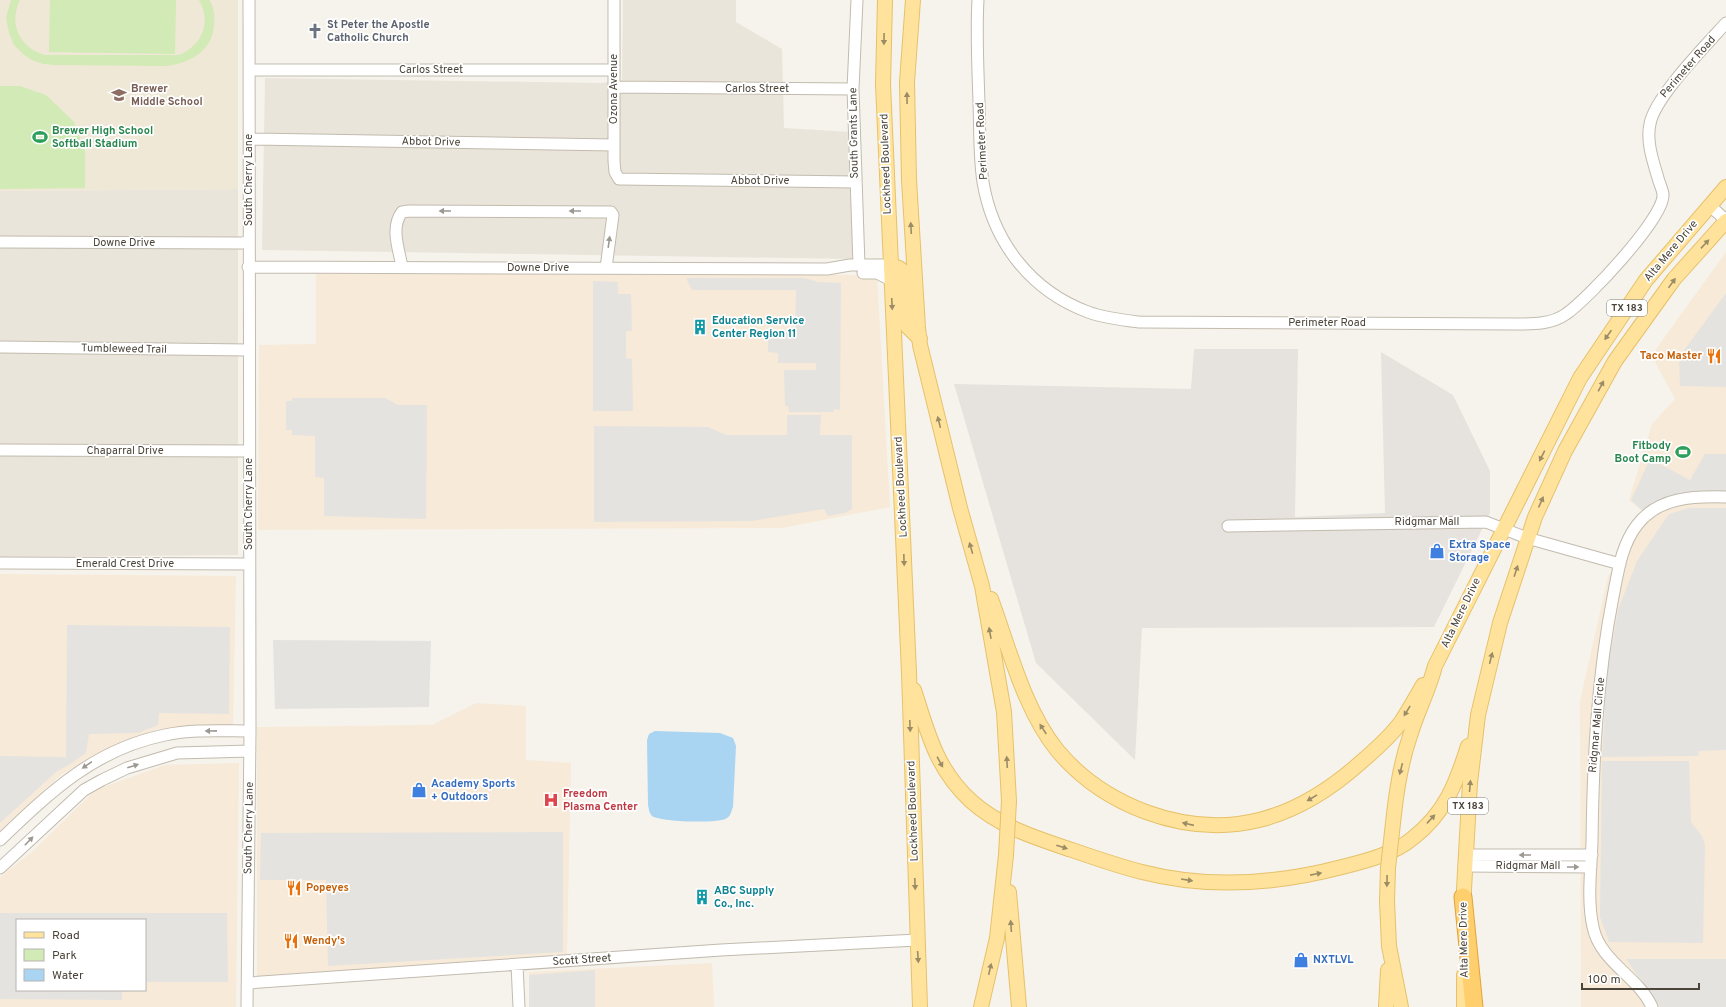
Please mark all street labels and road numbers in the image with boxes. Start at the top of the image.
street label: Perimeter Road [1657,33,1719,101]
street label: Ozona Avenue [607,54,621,124]
street label: Carlos Street [399,63,463,77]
street label: Carlos Street [725,82,789,96]
street label: South Grants Lane [846,87,862,179]
street label: Perimeter Road [973,102,991,180]
street label: Lockheed Boulevard [877,113,895,215]
street label: South Cherry Lane [242,134,256,226]
street label: Abbot Drive [401,134,461,150]
street label: Abbot Drive [731,174,789,188]
street label: Alta Mere Drive [1641,217,1701,285]
street label: Downe Drive [93,236,155,250]
street label: Downe Drive [507,261,569,275]
road number: TX 183 [1607,300,1647,316]
street label: Perimeter Road [1288,316,1366,330]
street label: Tumbleweed Trail [81,341,167,357]
street label: Lockheed Boulevard [891,436,911,538]
street label: Chaparral Drive [86,444,164,458]
street label: South Cherry Lane [242,458,256,550]
street label: Ridgmar Mall [1395,515,1459,529]
street label: Emerald Crest Drive [76,557,174,571]
street label: Alta Mere Drive [1438,576,1484,650]
street label: Ridgmar Mall Circle [1586,677,1608,773]
street label: Lockheed Boulevard [904,760,922,862]
street label: South Cherry Lane [241,782,257,874]
road number: TX 183 [1448,798,1488,814]
street label: Ridgmar Mall [1496,859,1560,873]
street label: Alta Mere Drive [1456,902,1472,978]
street label: Scott Street [552,951,612,969]

